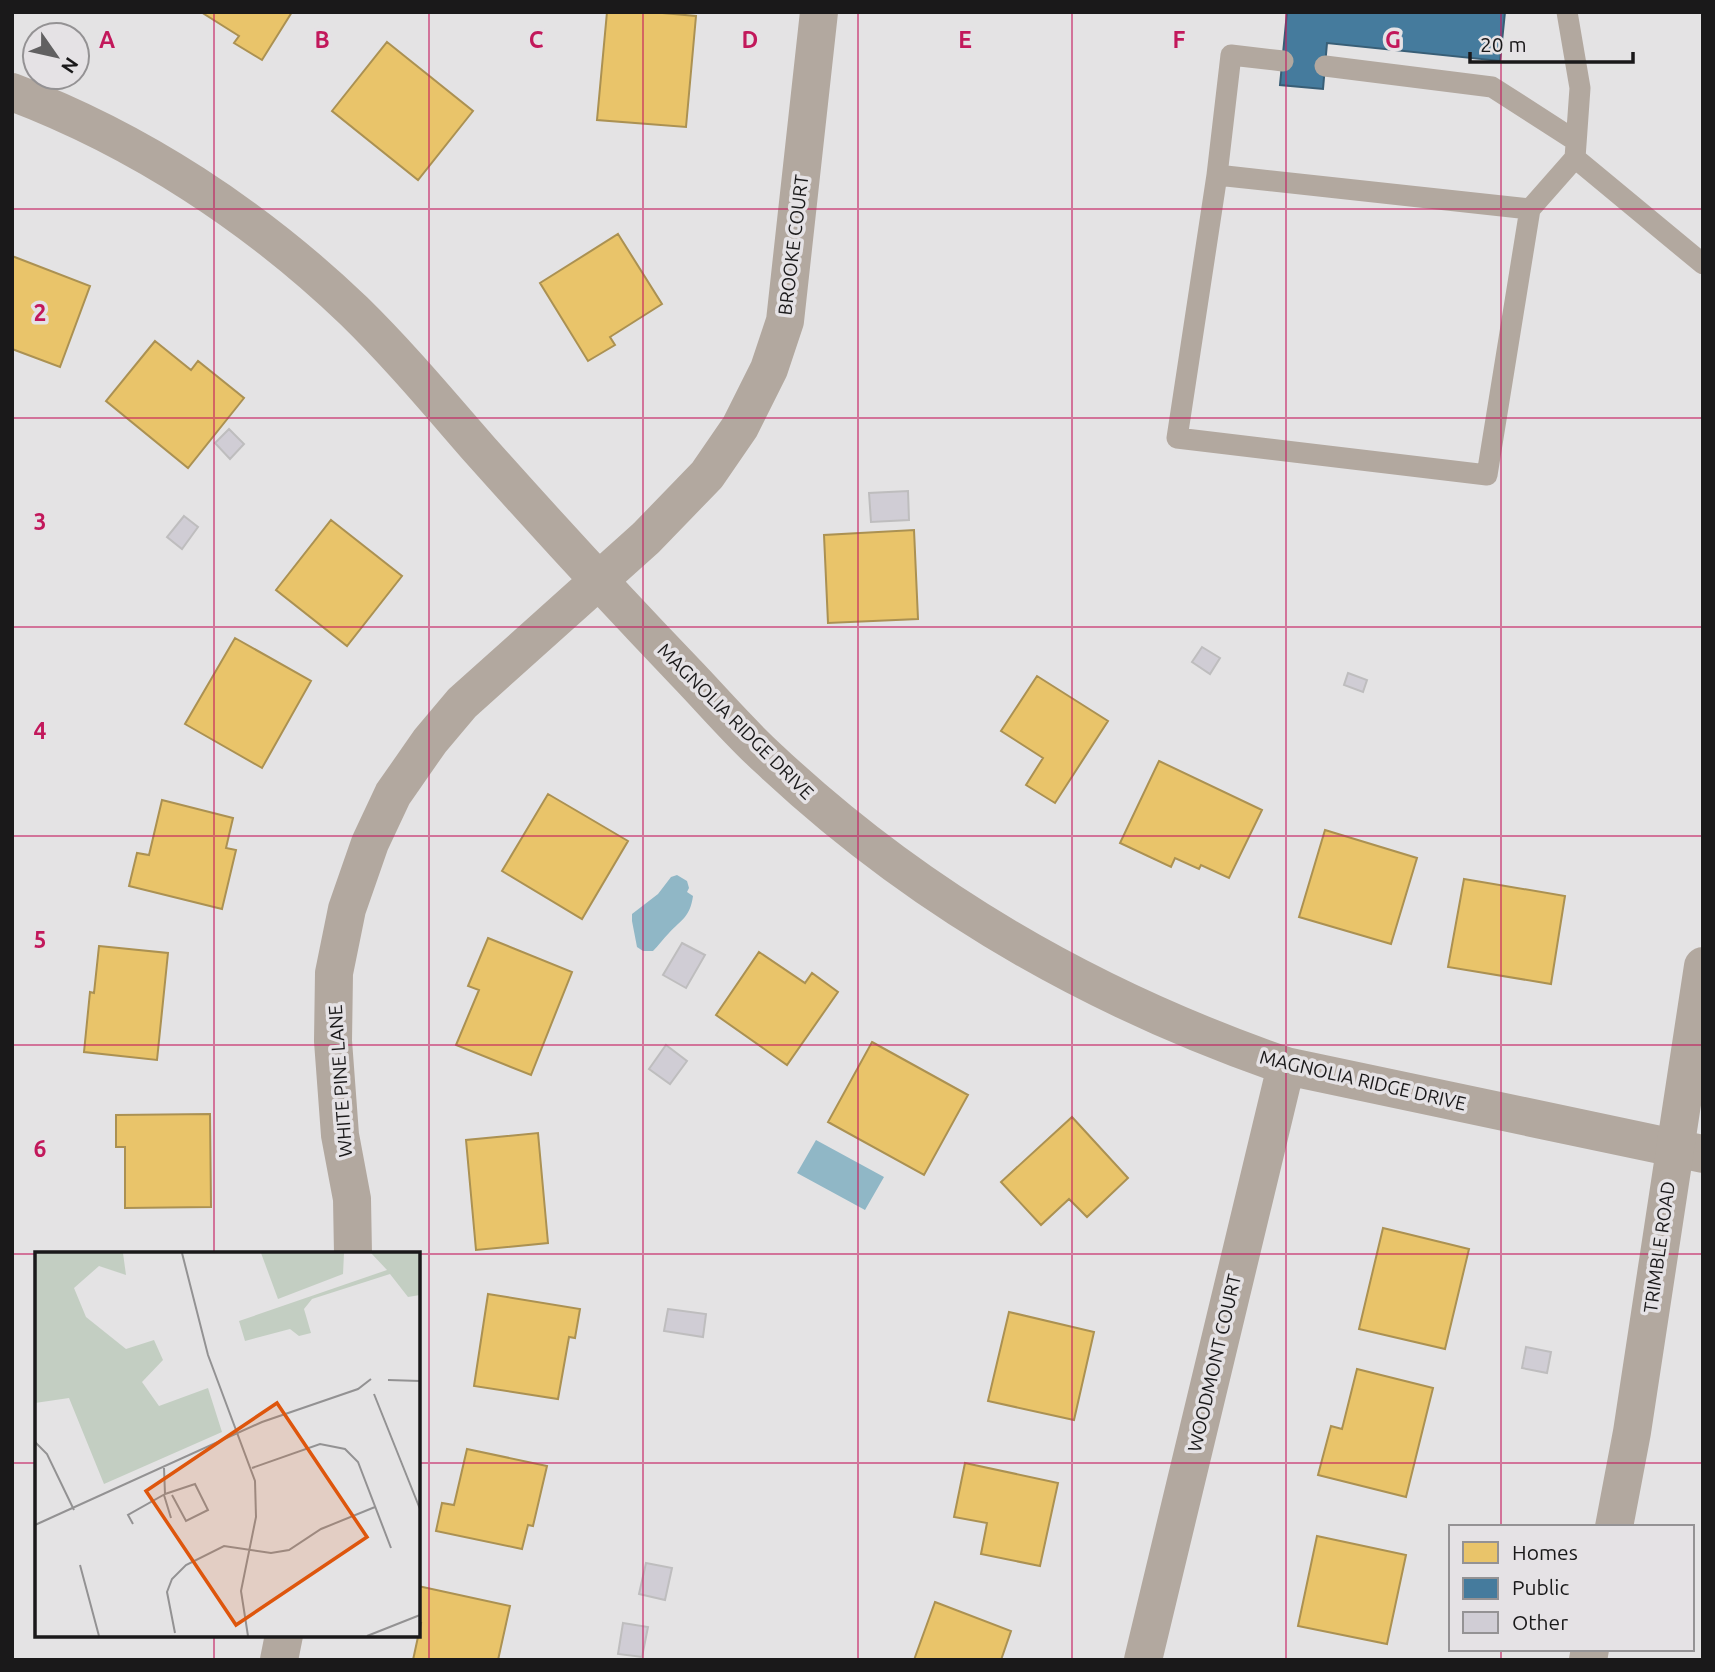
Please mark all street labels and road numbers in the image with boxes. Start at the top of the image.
street label: BROOKE COURT [773,173,813,317]
street label: MAGNOLIA RIDGE DRIVE [653,638,819,804]
street label: WHITE PINE LANE [324,1004,356,1158]
street label: MAGNOLIA RIDGE DRIVE [1258,1046,1468,1114]
street label: TRIMBLE ROAD [1639,1180,1679,1314]
street label: WOODMONT COURT [1183,1272,1245,1454]

